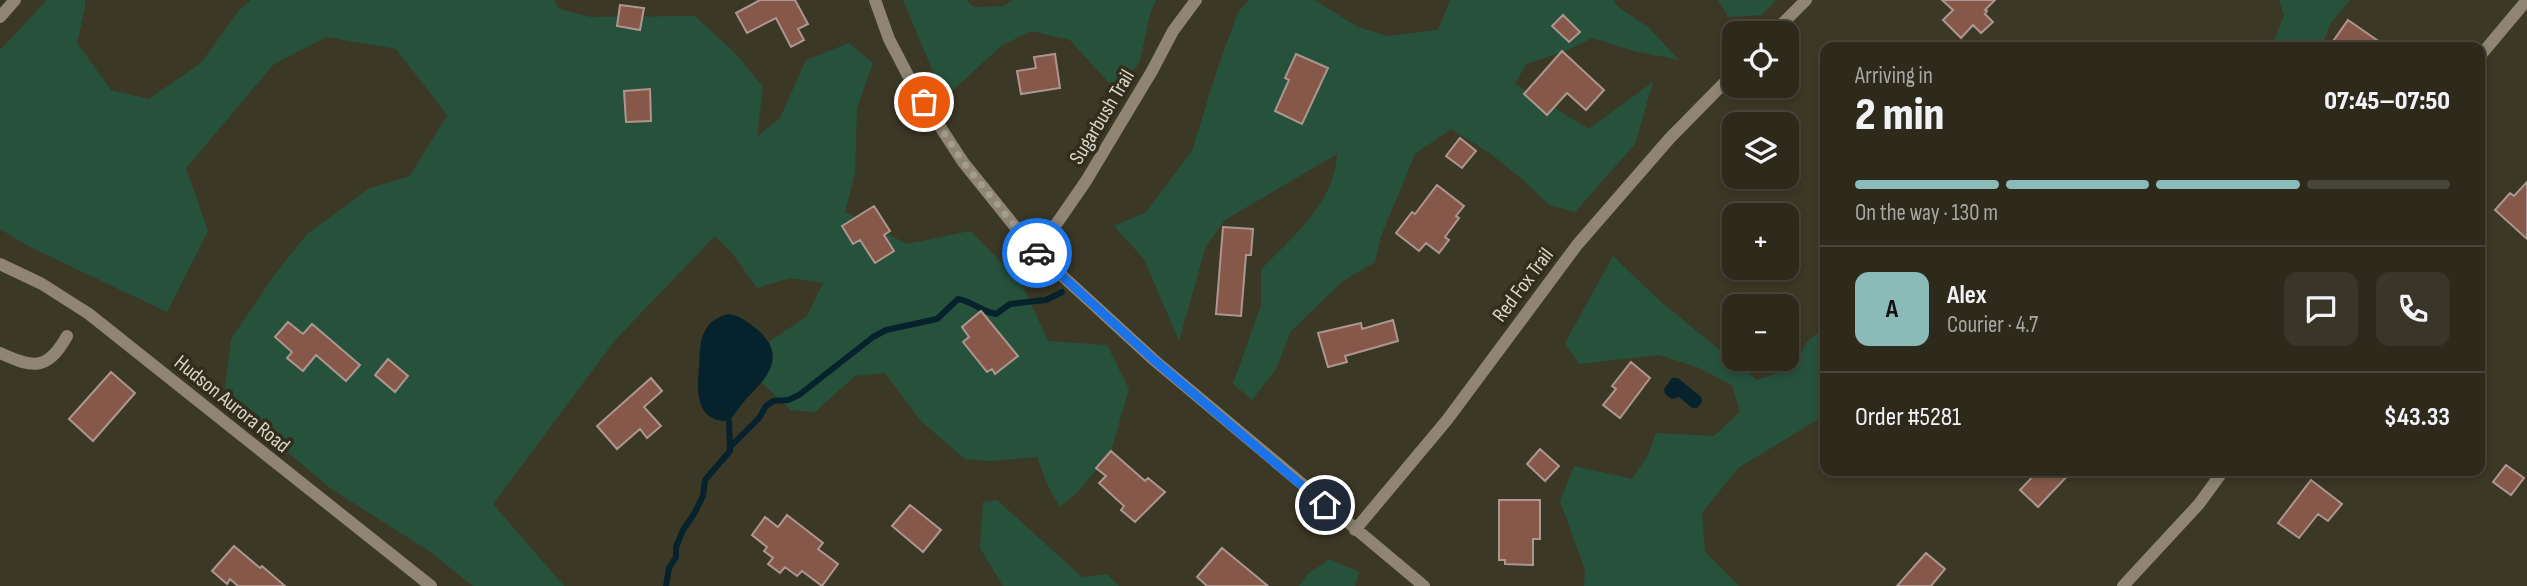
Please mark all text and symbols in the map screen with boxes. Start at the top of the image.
map controls [1722,21,1799,371]
button: locate [1722,21,1799,98]
text: Arriving in [1855,62,1933,90]
street label: Sugarbush Trail [1064,65,1140,169]
pin [894,72,954,132]
icon: bag [905,83,943,121]
text: 07:45–07:50 [2324,86,2450,117]
text: 2 min [1855,88,1944,143]
button: layers [1722,112,1799,189]
text: On the way · 130 m [1855,199,1998,227]
button: + [1722,203,1799,280]
courier [1002,218,1072,288]
icon: car [1018,234,1056,272]
street label: Red Fox Trail [1487,243,1559,327]
button: chat [2284,272,2358,346]
button: phone [2376,272,2450,346]
text: Alex [1947,280,1987,311]
button: − [1722,294,1799,371]
text: A [1886,294,1898,325]
text: Courier · 4.7 [1947,311,2038,339]
street label: Hudson Aurora Road [169,350,295,458]
text: Order #5281 [1855,402,1961,433]
text: $43.33 [2384,402,2450,433]
pin [1295,475,1355,535]
icon: home [1306,486,1344,524]

